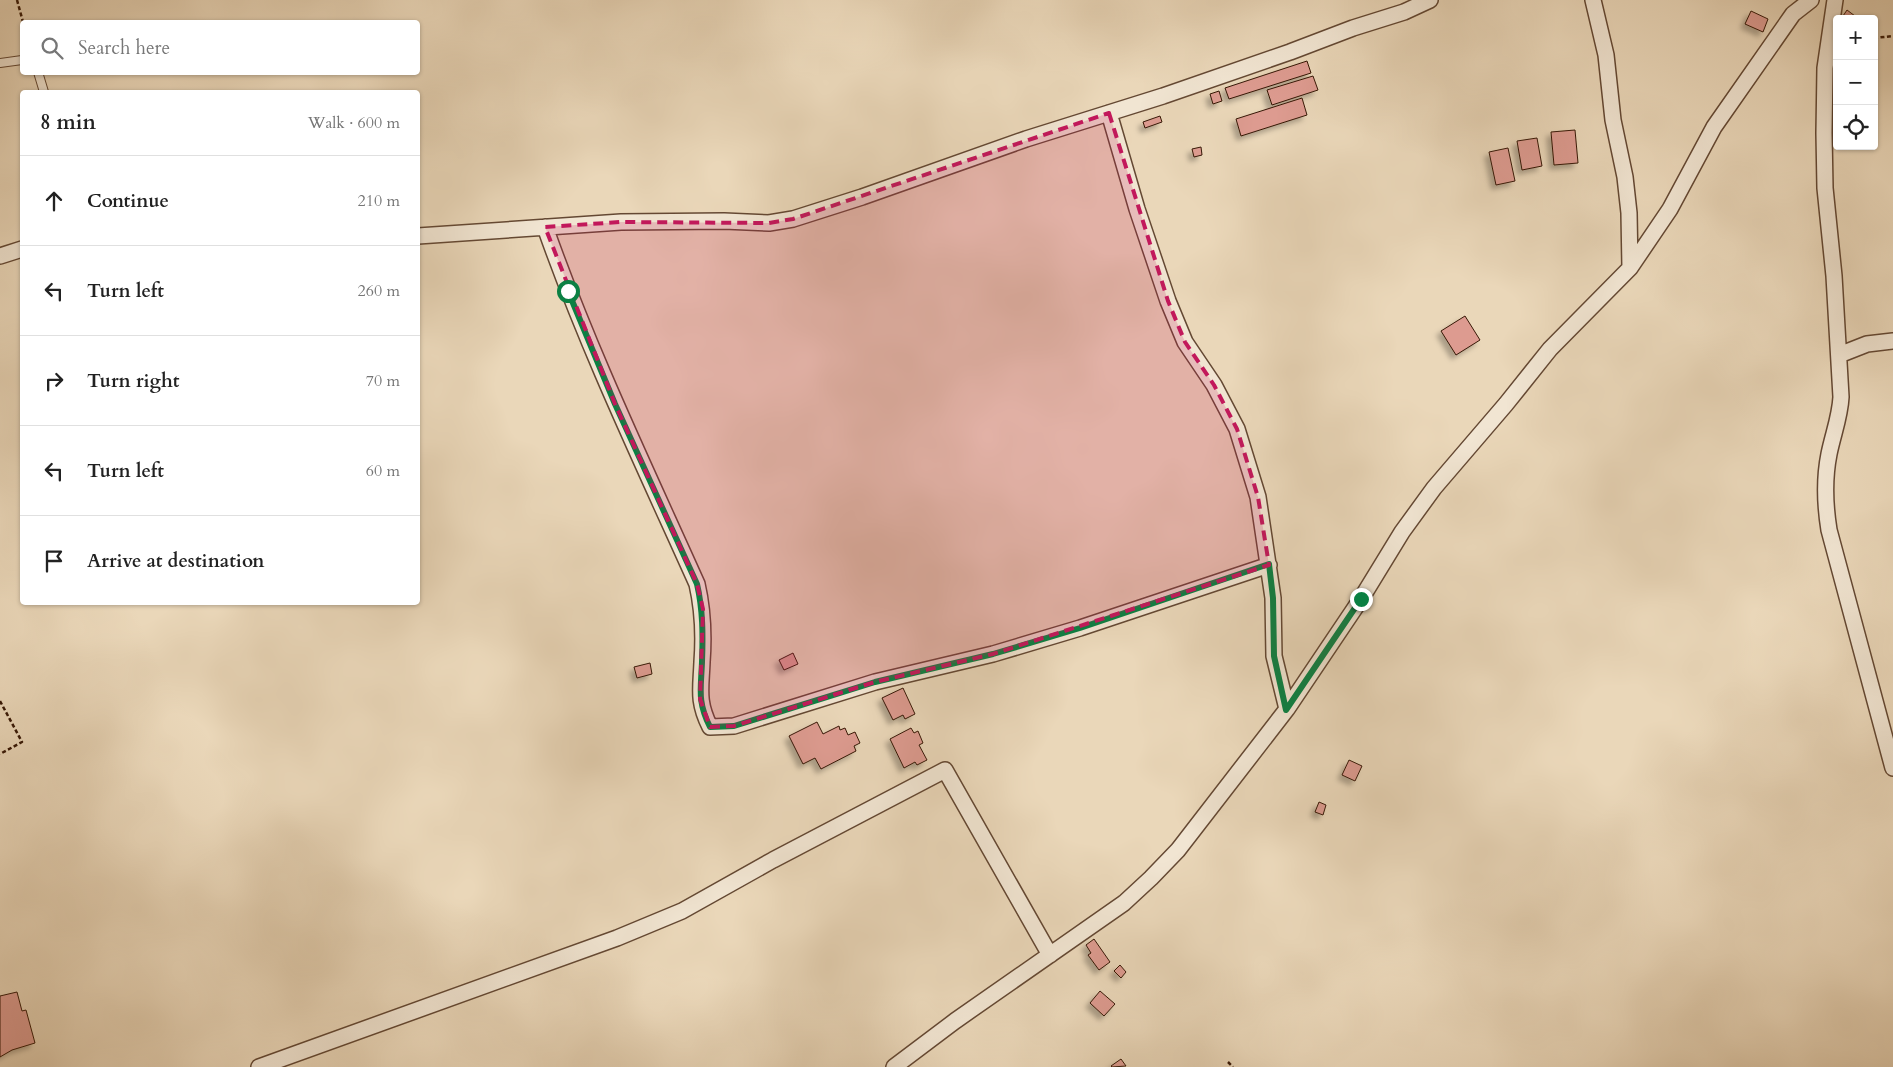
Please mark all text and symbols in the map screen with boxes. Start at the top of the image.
map controls [1833,15,1878,150]
button: + [1833,15,1878,60]
search box [20,20,420,75]
icon: search [38,34,66,62]
text: Search here [78,35,170,61]
button: − [1833,60,1878,105]
button: locate [1833,105,1878,150]
text: 8 min [40,108,96,137]
text: Walk · 600 m [308,112,400,134]
icon: ahead [40,187,68,215]
text: Continue [87,188,169,214]
text: 210 m [358,190,400,212]
icon: left [40,277,68,305]
text: Turn left [87,278,164,304]
text: 260 m [358,280,400,302]
route start [557,280,580,303]
icon: right [40,367,68,395]
text: Turn right [87,368,179,394]
text: 70 m [366,370,400,392]
icon: left [40,457,68,485]
text: Turn left [87,458,164,484]
text: 60 m [366,460,400,482]
icon: arrive [40,547,68,575]
text: Arrive at destination [87,548,264,574]
route end [1350,588,1373,611]

